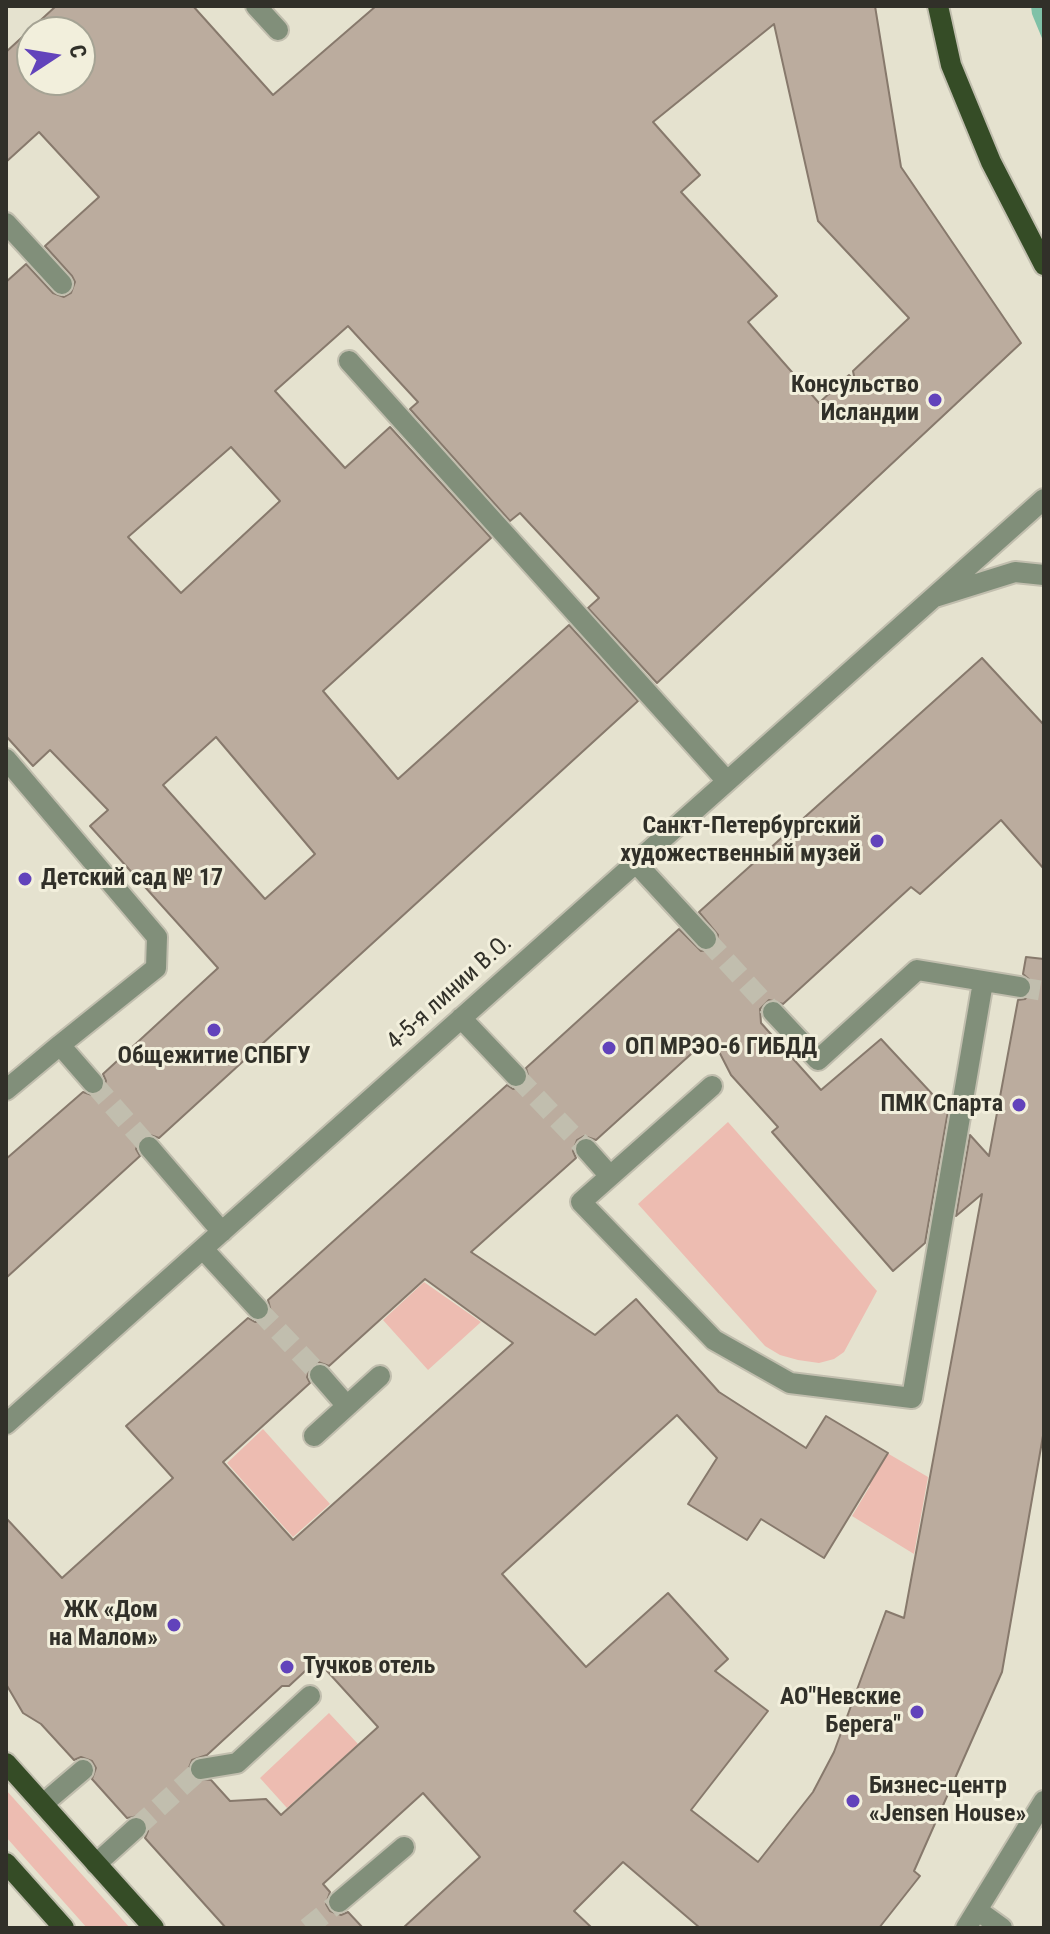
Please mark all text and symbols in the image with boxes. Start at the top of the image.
north arrow [16,16,96,96]
text: С [64,43,92,60]
place label: Консульство Исландии [791,372,919,428]
marker: Консульство Исландии [926,391,944,409]
place label: Санкт-Петербургский художественный музей [620,813,861,869]
marker: Санкт-Петербургский художественный музей [868,832,886,850]
place label: Детский сад № 17 [41,865,223,893]
marker: Детский сад № 17 [16,870,34,888]
street label: 4-5-я линии В.О. [382,929,518,1057]
marker: Общежитие СПБГУ [205,1021,223,1039]
place label: ОП МРЭО-6 ГИБДД [625,1034,817,1062]
marker: ОП МРЭО-6 ГИБДД [600,1039,618,1057]
place label: Общежитие СПБГУ [117,1043,311,1071]
place label: ПМК Спарта [881,1091,1003,1119]
marker: ПМК Спарта [1010,1096,1028,1114]
place label: ЖК «Дом на Малом» [49,1597,158,1653]
marker: ЖК «Дом на Малом» [165,1616,183,1634]
place label: Тучков отель [303,1653,435,1681]
marker: Тучков отель [278,1658,296,1676]
place label: АО"Невские Берега" [780,1684,901,1740]
marker: АО"Невские Берега" [908,1703,926,1721]
place label: Бизнес-центр «Jensen House» [869,1773,1026,1829]
marker: Бизнес-центр «Jensen House» [844,1792,862,1810]

